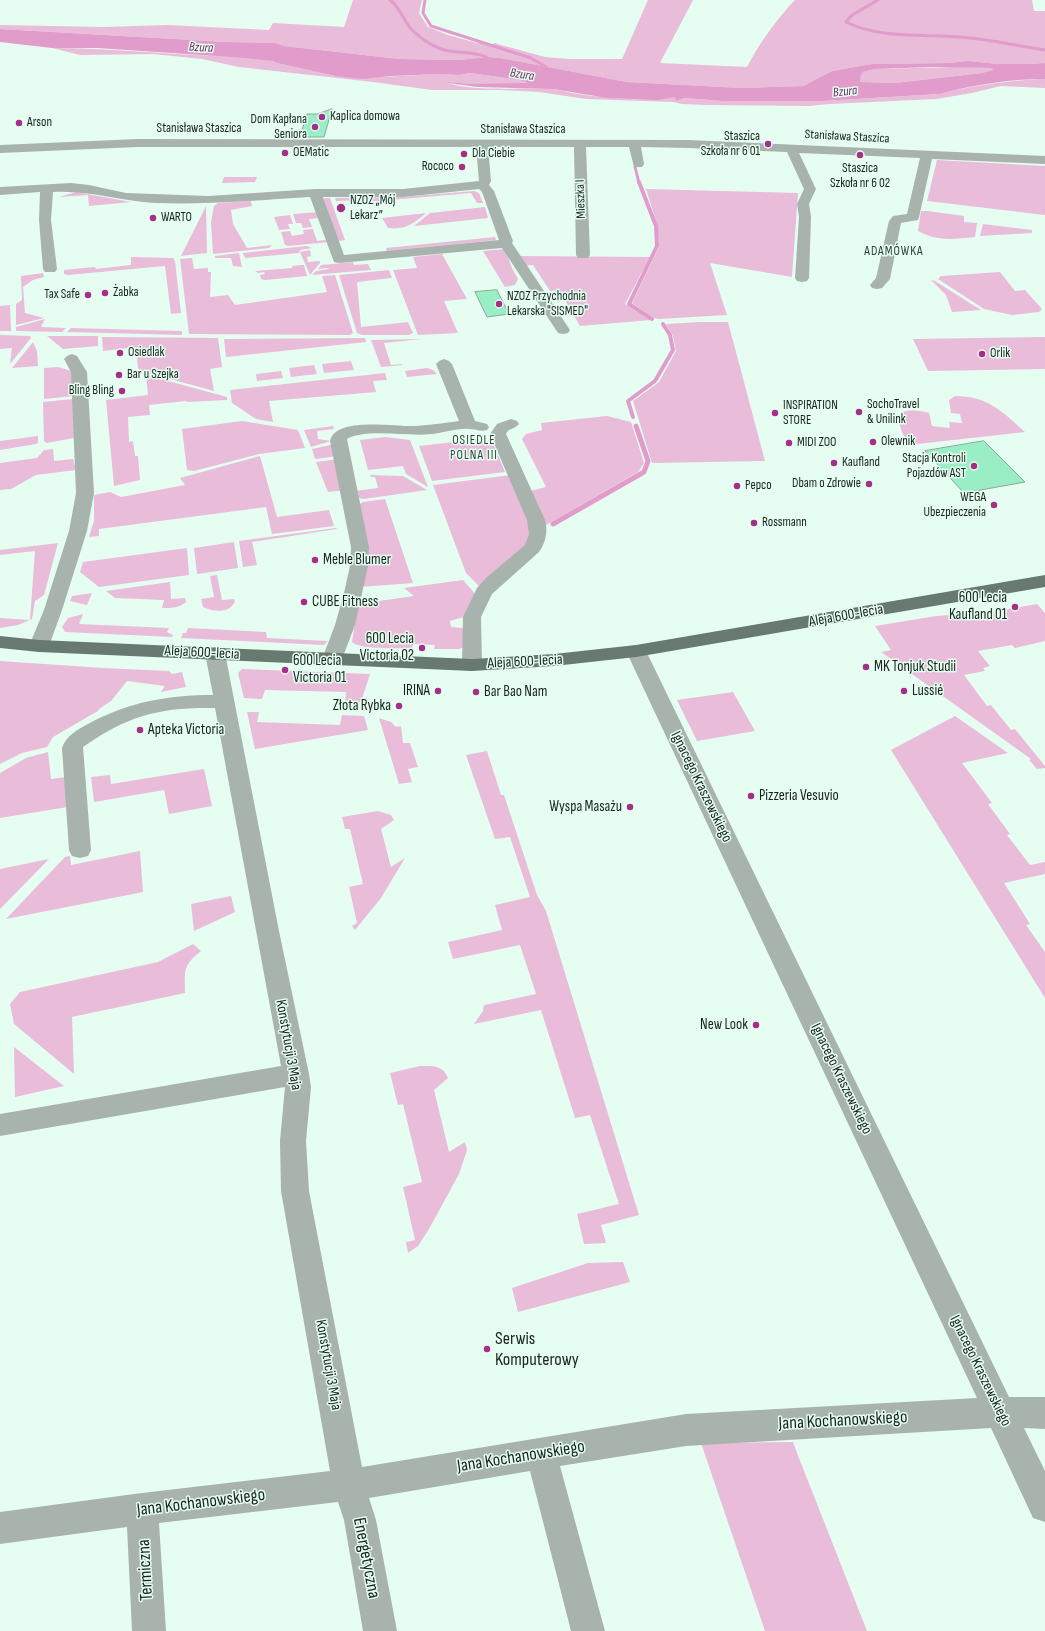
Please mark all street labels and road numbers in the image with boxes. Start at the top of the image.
street label: Stanisława Staszica [157,121,241,137]
street label: Stanisława Staszica [481,122,565,138]
street label: Stanisława Staszica [804,127,890,147]
street label: Mieszka I [573,179,589,219]
street label: Aleja 600-lecia [807,601,885,631]
street label: Aleja 600-lecia [164,642,240,664]
street label: Aleja 600-lecia [487,651,563,673]
street label: Ignacego Kraszewskiego [666,729,736,845]
street label: Konstytucji 3 Maja [271,998,305,1092]
street label: Ignacego Kraszewskiego [806,1021,876,1137]
street label: Ignacego Kraszewskiego [945,1313,1015,1429]
street label: Konstytucji 3 Maja [311,1318,345,1412]
street label: Jana Kochanowskiego [778,1407,908,1435]
street label: Jana Kochanowskiego [456,1436,586,1478]
street label: Jana Kochanowskiego [136,1484,266,1522]
street label: Energetyczna [348,1516,384,1600]
street label: Termiczna [134,1539,158,1601]

